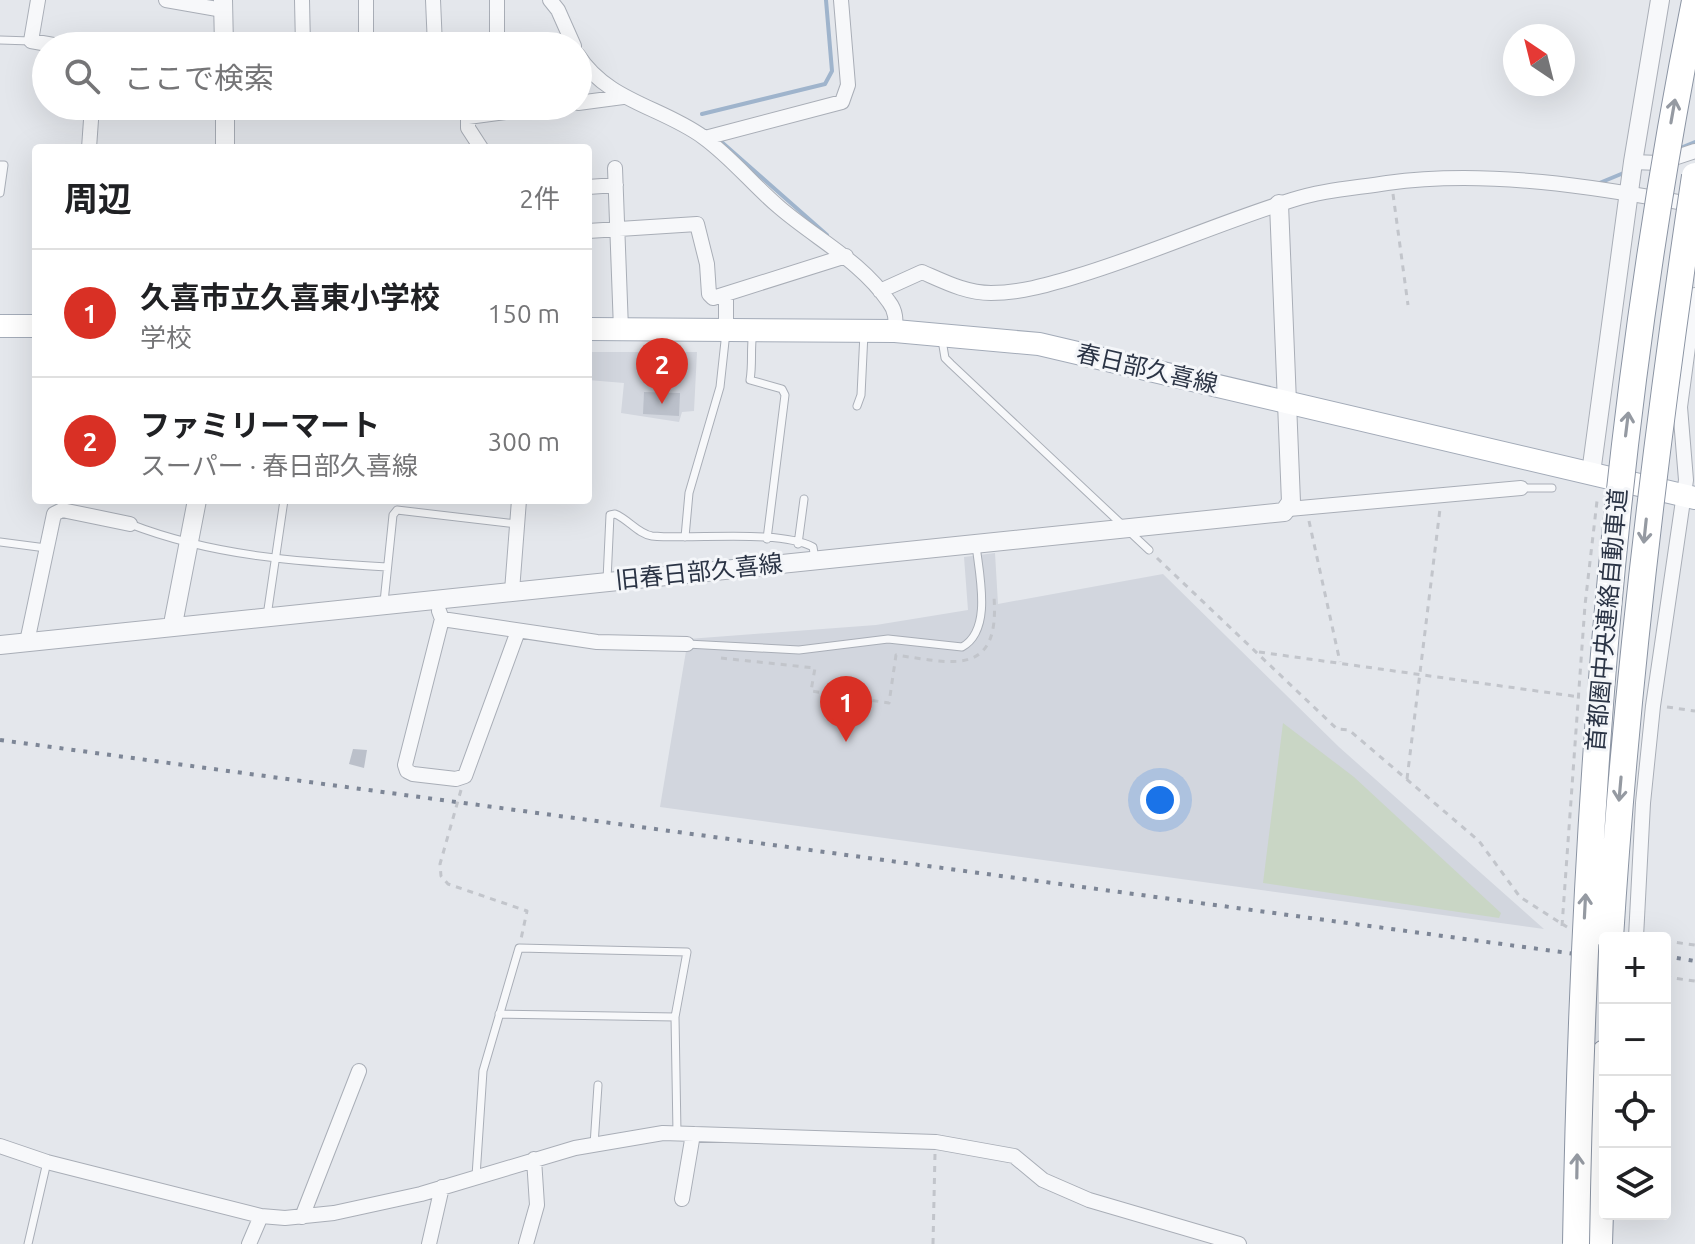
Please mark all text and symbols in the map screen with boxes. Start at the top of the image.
north arrow [1503,24,1575,96]
search box [32,32,592,120]
icon: search [60,54,104,98]
text: ここで検索 [124,61,274,95]
one-way arrow [1666,99,1681,125]
text: 周辺 [64,179,132,217]
text: 2件 [519,184,560,213]
text: 久喜市立久喜東小学校 [140,280,440,314]
text: 1 [83,299,97,328]
text: 150 m [488,299,560,328]
text: 学校 [140,323,192,352]
pin: 2 [636,338,688,404]
street label: 春日部久喜線 [1074,339,1220,398]
text: ファミリーマート [140,408,380,442]
one-way arrow [1620,411,1635,438]
text: 2 [83,427,97,456]
text: 300 m [488,427,560,456]
text: スーパー · 春日部久喜線 [140,451,418,480]
street label: 首都圏中央連絡自動車道 [1582,487,1631,753]
one-way arrow [1637,517,1652,544]
street label: 旧春日部久喜線 [614,549,784,594]
pin: 1 [820,676,872,742]
one-way arrow [1612,775,1627,802]
your location [1140,780,1180,820]
one-way arrow [1578,893,1593,920]
map controls [1599,932,1671,1220]
button: + [1599,932,1671,1004]
button: − [1599,1004,1671,1076]
button: locate [1599,1076,1671,1148]
button: layers [1599,1148,1671,1220]
one-way arrow [1569,1153,1585,1180]

